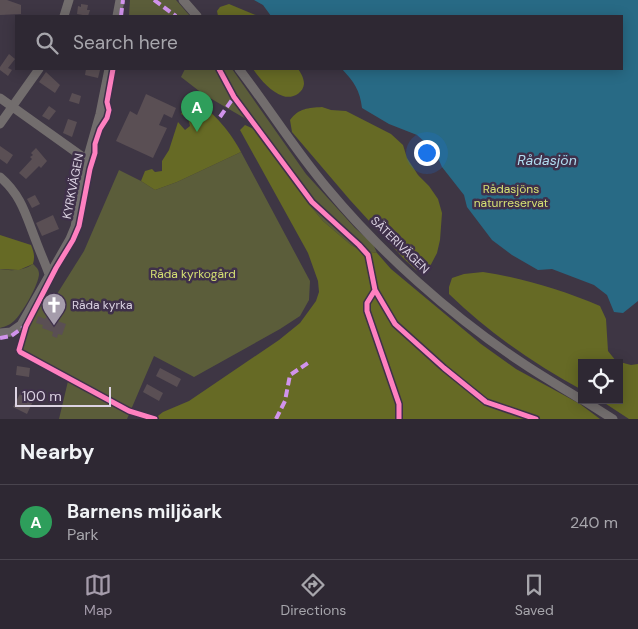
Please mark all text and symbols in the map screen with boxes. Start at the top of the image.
search box [15,15,623,70]
icon: search [33,29,61,57]
text: Search here [73,30,178,55]
pin: A [181,91,213,132]
your location [414,140,440,166]
water label: Rådasjön [517,151,577,169]
street label: KYRKVÄGEN [59,152,87,220]
park label: Rådasjöns naturreservat [474,181,549,211]
street label: SÄTERIVÄGEN [367,213,433,277]
park label: Råda kyrkogård [150,266,236,282]
church icon: Råda kyrka [41,292,67,326]
place label: Råda kyrka [72,297,132,313]
map controls [578,359,623,404]
button: locate [578,359,623,404]
scale bar [15,384,111,407]
text: 100 m [22,387,62,405]
text: Nearby [20,438,94,466]
text: Barnens miljöark [67,499,222,524]
text: A [30,512,42,533]
text: 240 m [570,512,618,533]
text: Park [67,524,99,545]
tab: Map [84,571,112,619]
tab: Directions [281,571,346,619]
tab: Saved [515,571,554,619]

